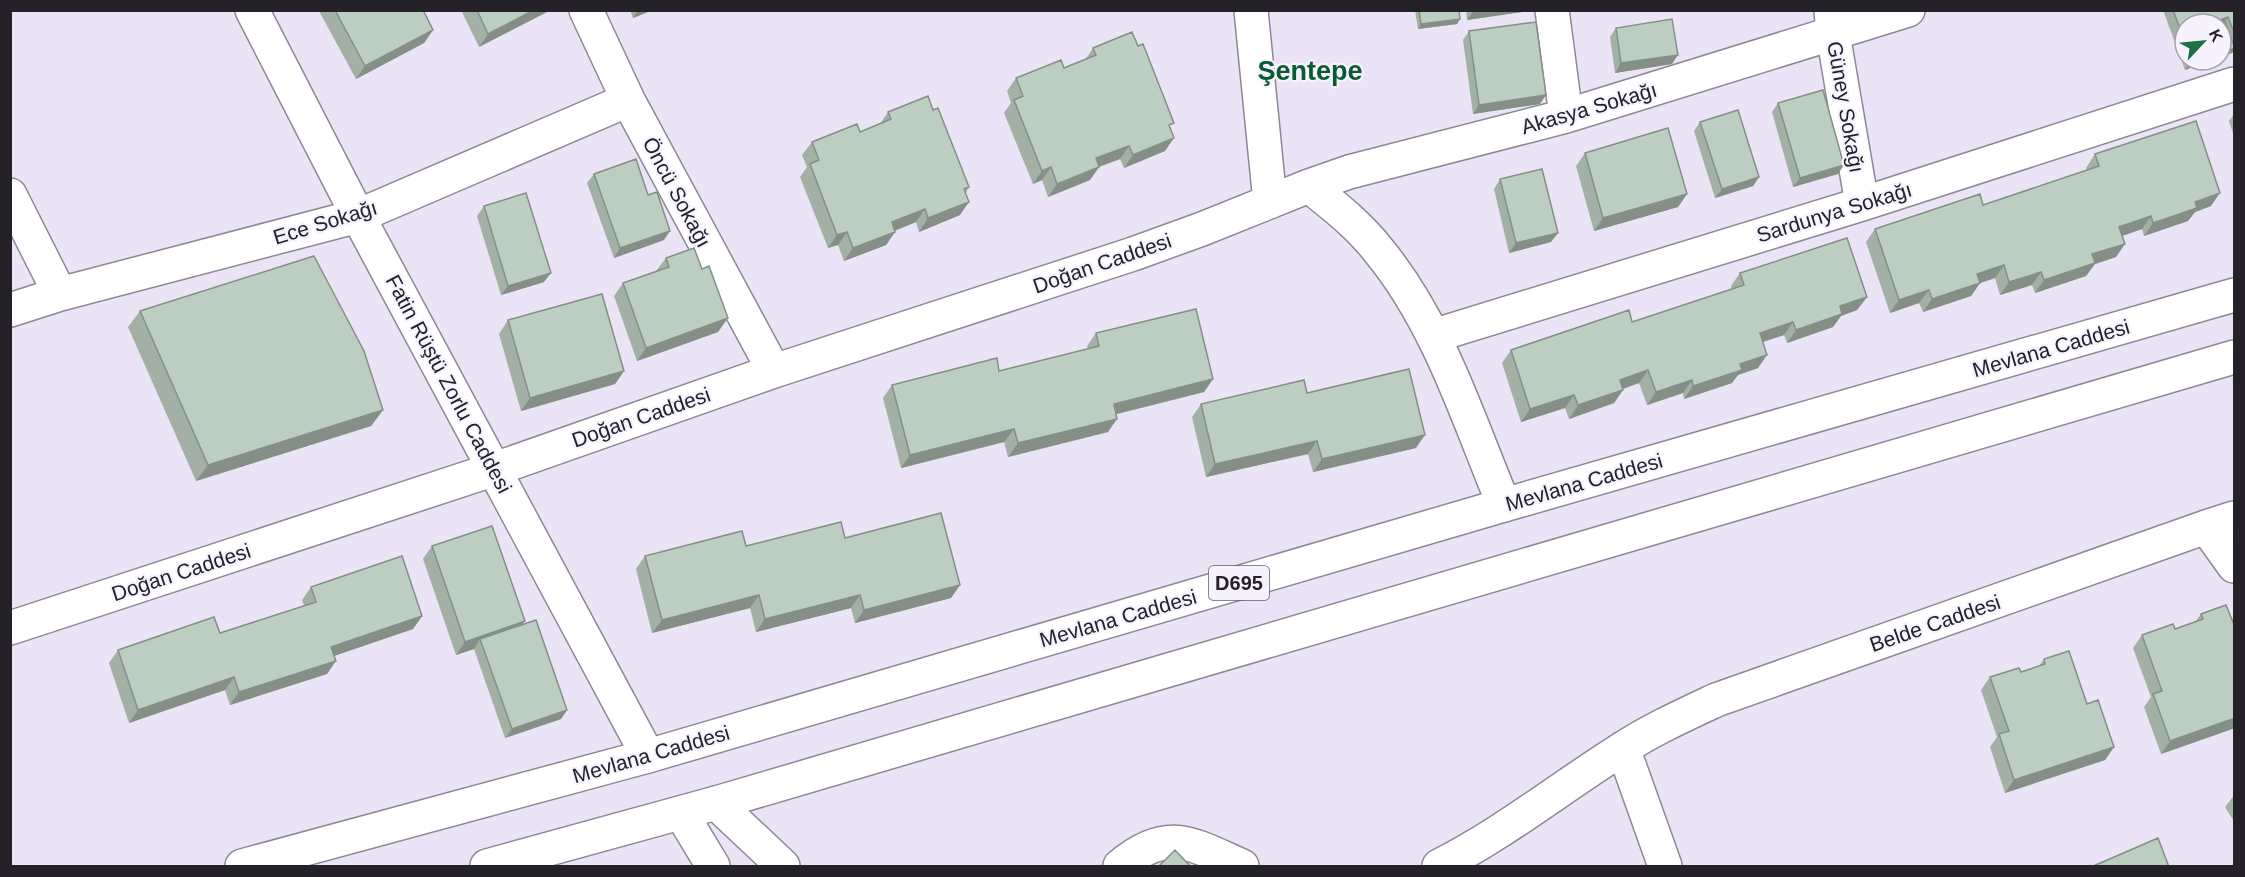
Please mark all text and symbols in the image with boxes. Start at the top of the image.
north arrow [2173,12,2233,72]
text: K [2206,27,2226,45]
street label: Güney Sokağı [1823,39,1869,175]
district label: Şentepe [1257,56,1363,86]
street label: Akasya Sokağı [1518,78,1660,138]
street label: Öncü Sokağı [638,133,716,251]
street label: Sardunya Sokağı [1754,177,1914,247]
street label: Ece Sokağı [270,195,380,249]
street label: Doğan Caddesi [1030,229,1174,297]
street label: Fatin Rüştü Zorlu Caddesi [382,271,516,497]
street label: Mevlana Caddesi [1970,315,2132,381]
street label: Doğan Caddesi [569,383,713,451]
street label: Mevlana Caddesi [1503,449,1665,515]
street label: Doğan Caddesi [109,539,253,605]
road number: D695 [1209,566,1269,600]
street label: Mevlana Caddesi [1037,585,1199,651]
street label: Belde Caddesi [1867,590,2003,656]
street label: Mevlana Caddesi [570,721,732,787]

